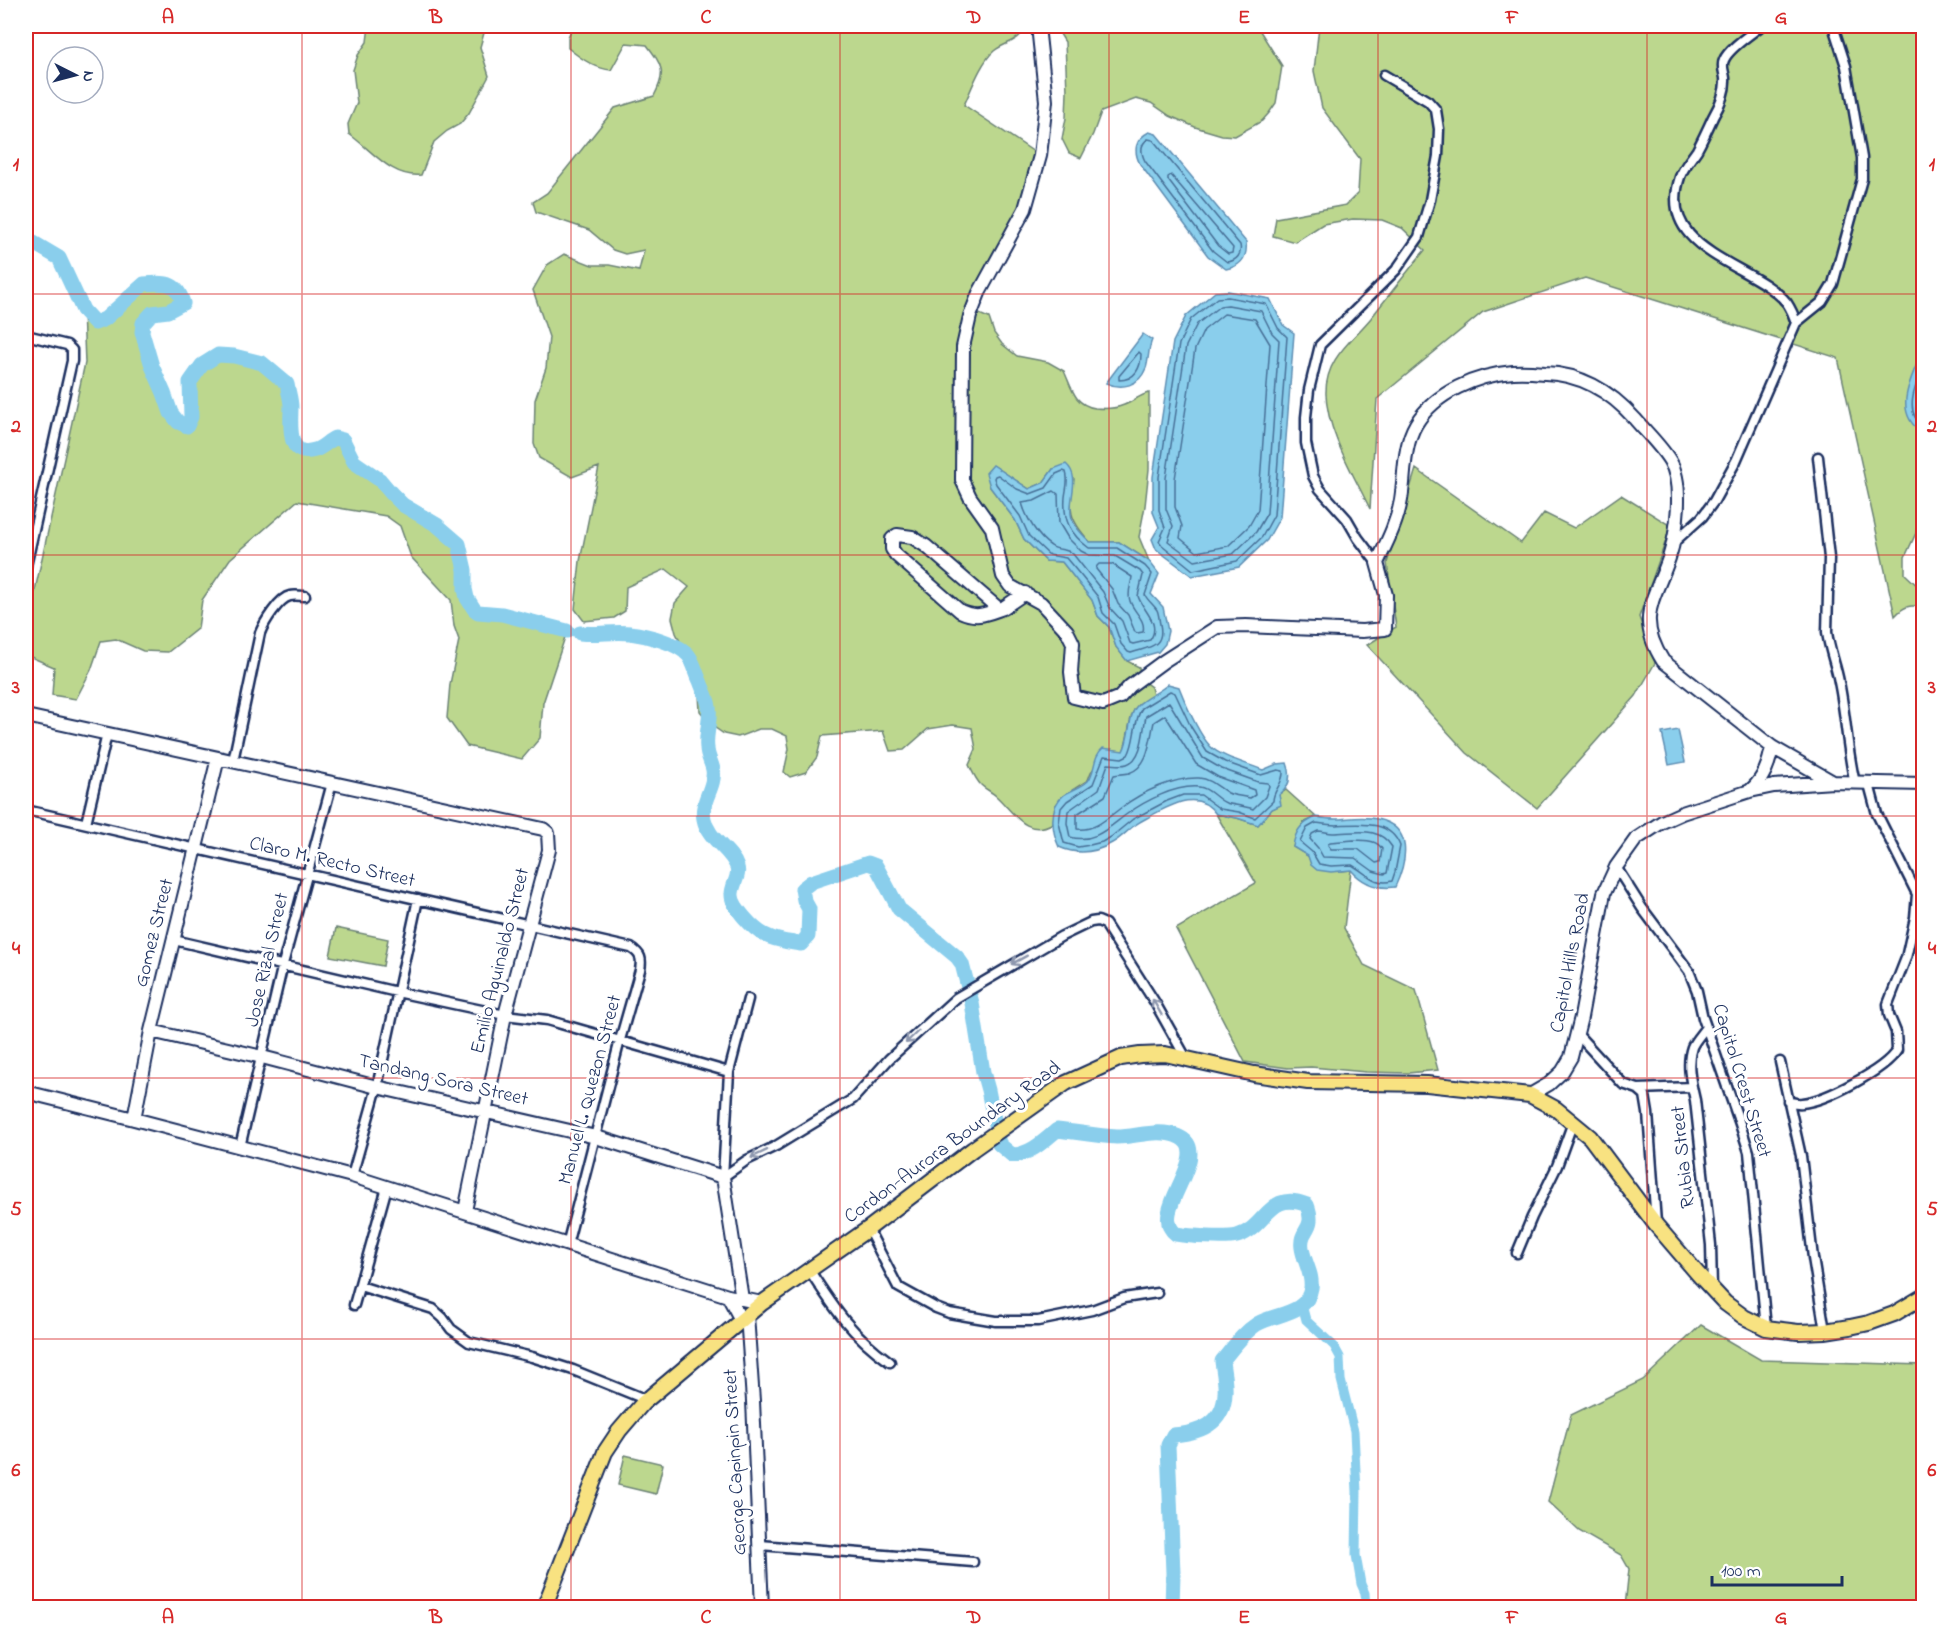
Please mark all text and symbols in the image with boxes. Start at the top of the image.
text: A [162,4,174,33]
text: B [428,4,443,33]
text: C [701,4,712,33]
text: D [966,4,981,33]
text: E [1238,4,1250,33]
text: F [1505,4,1519,33]
text: G [1775,4,1788,33]
north arrow [45,45,105,105]
text: N [75,70,100,83]
text: 1 [13,151,20,180]
text: 1 [1929,151,1936,180]
text: 2 [10,413,21,442]
text: 2 [1926,413,1937,442]
text: 3 [11,674,20,703]
text: 3 [1927,674,1936,703]
street label: Claro M. Recto Street [246,830,418,896]
street label: Emilio Aguinaldo Street [464,865,539,1057]
street label: Gomez Street [127,875,183,990]
street label: Jose Rizal Street [238,890,298,1030]
street label: Capitol Hills Road [1543,891,1599,1035]
text: 4 [12,935,21,964]
text: 4 [1928,935,1937,964]
one-way arrow [1011,954,1028,966]
street label: Manuel L. Quezon Street [552,992,630,1188]
one-way arrow [1151,999,1163,1016]
street label: Capitol Crest Street [1704,1000,1778,1162]
one-way arrow [905,1029,920,1043]
street label: Tandang Sora Street [355,1047,531,1116]
street label: Cordon-Aurora Boundary Road [839,1054,1067,1232]
street label: Rubia Street [1664,1104,1704,1210]
one-way arrow [750,1149,768,1161]
text: 5 [10,1196,22,1225]
text: 5 [1926,1196,1938,1225]
street label: George Capinpin Street [717,1368,756,1556]
text: 6 [12,1457,21,1486]
text: 6 [1928,1457,1937,1486]
scale bar [1712,1549,1842,1587]
text: 100 m [1721,1559,1761,1585]
text: A [162,1604,174,1633]
text: B [428,1604,443,1633]
text: C [701,1604,712,1633]
text: D [966,1604,981,1633]
text: E [1238,1604,1250,1633]
text: F [1505,1604,1519,1633]
text: G [1775,1604,1788,1633]

